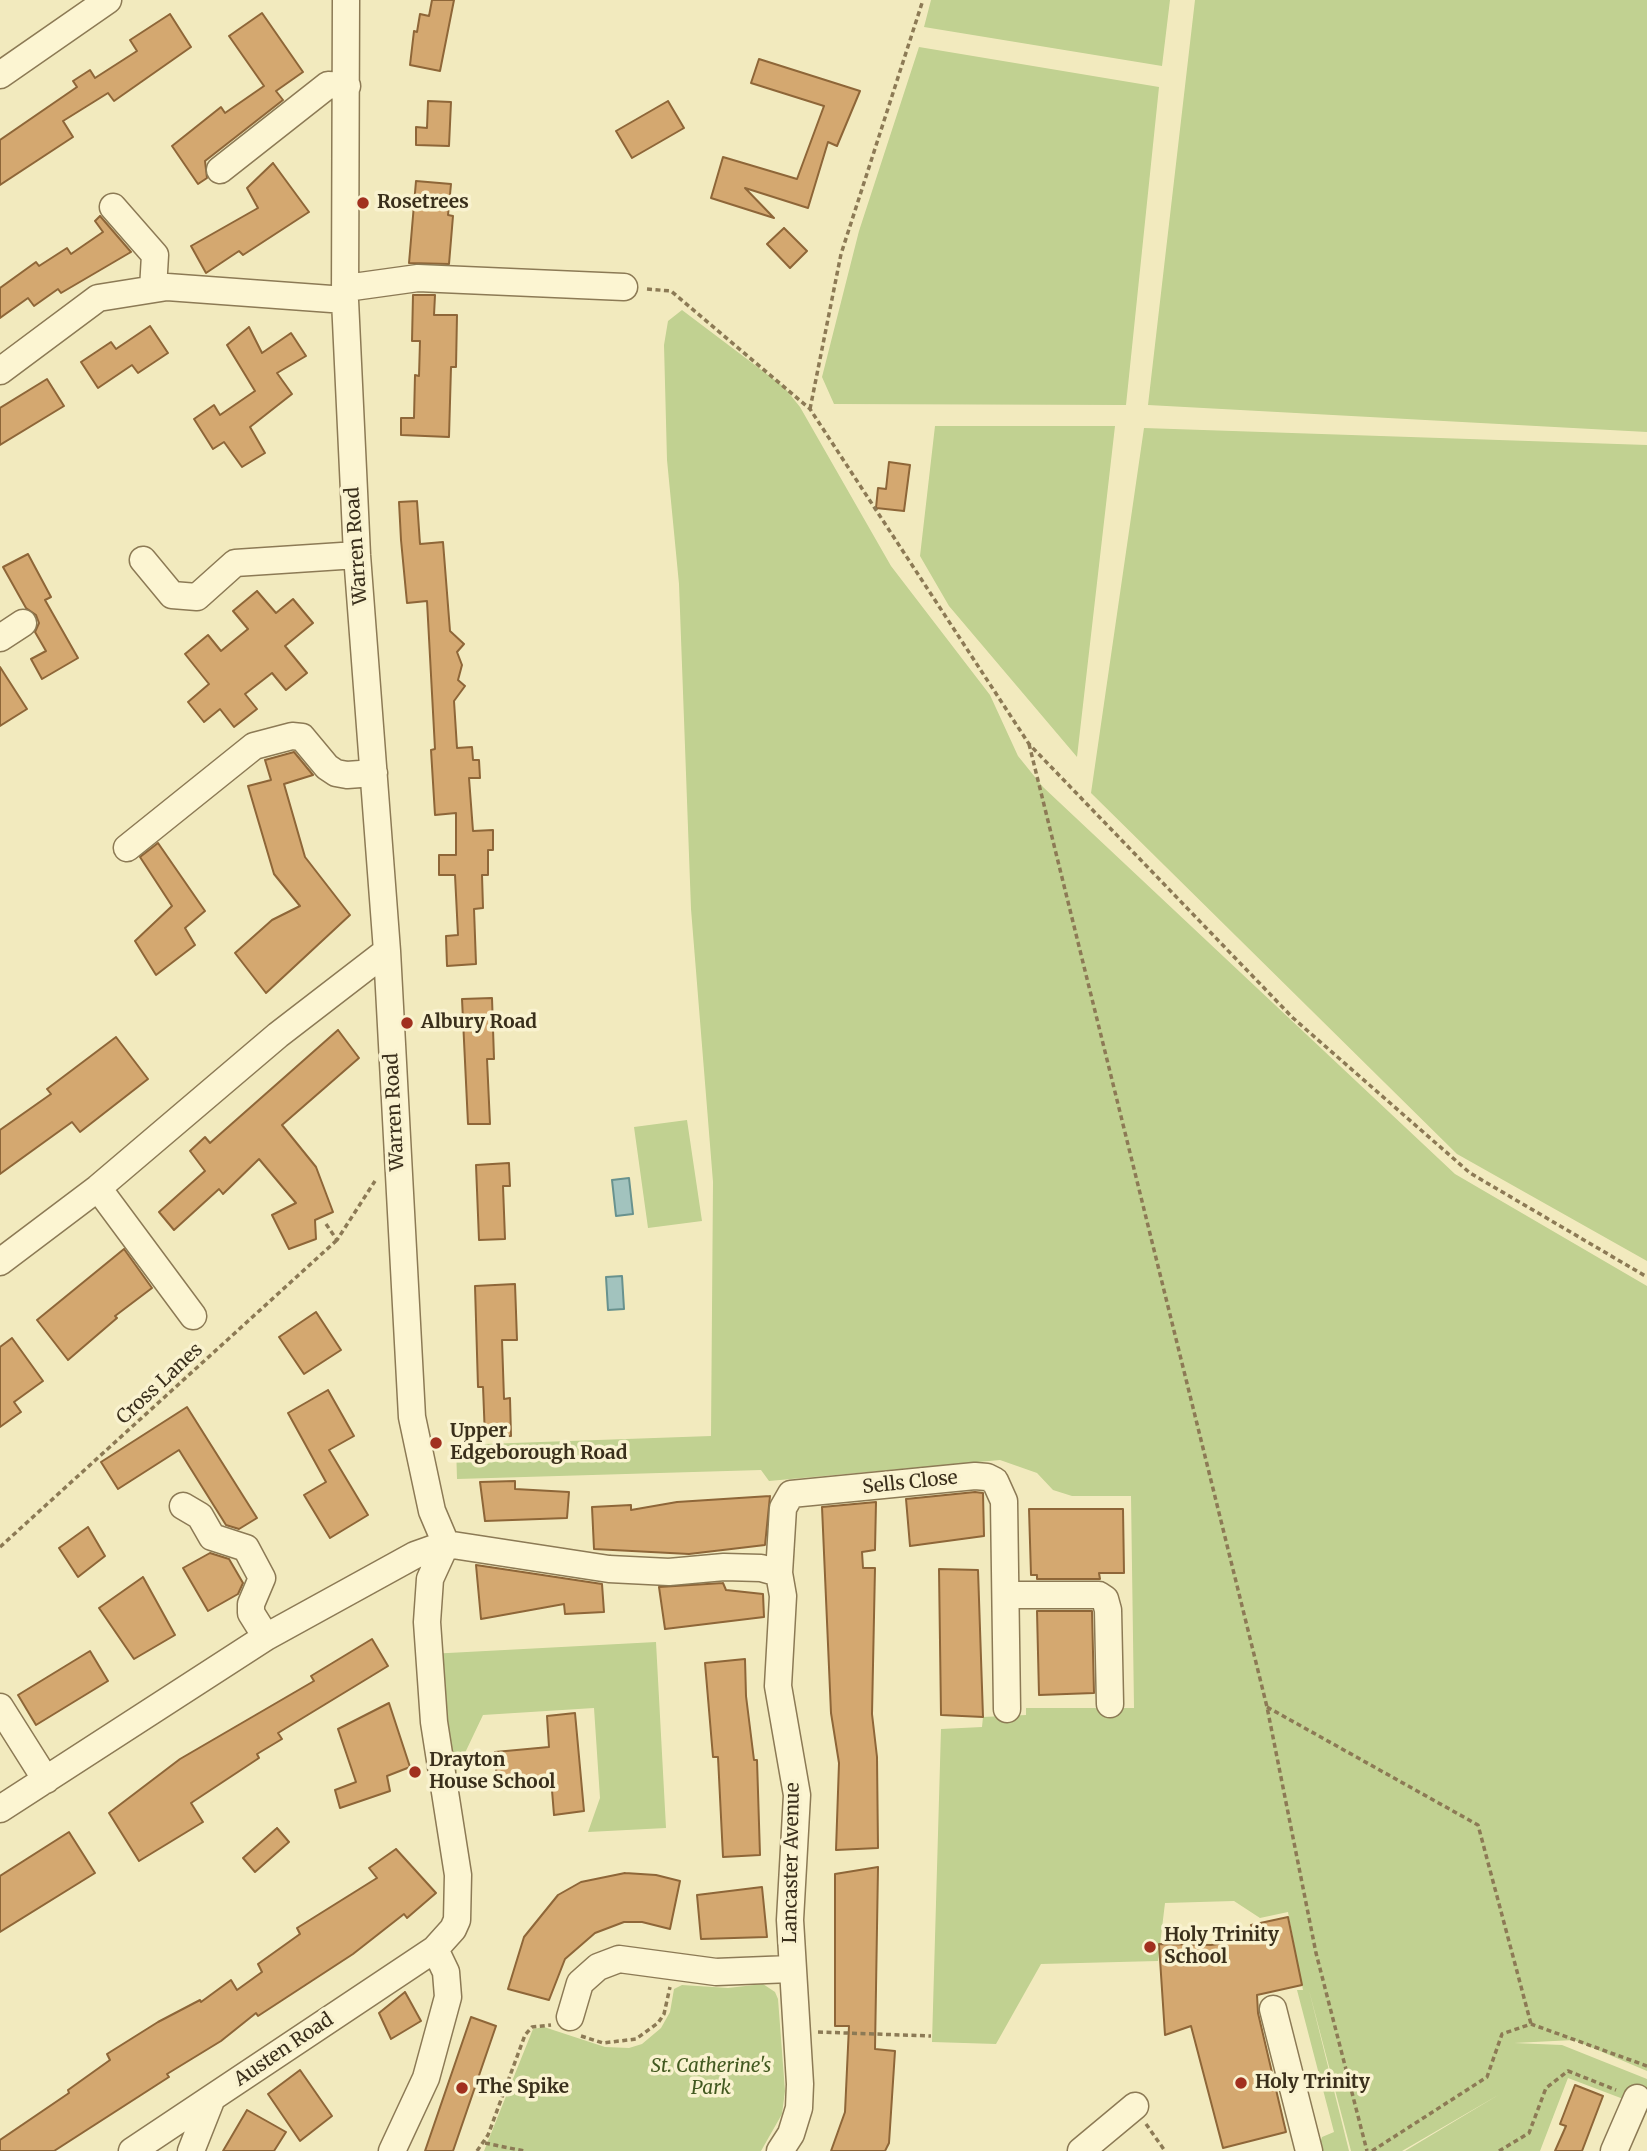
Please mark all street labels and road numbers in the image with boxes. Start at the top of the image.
street label: Warren Road [342,486,372,606]
street label: Warren Road [381,1052,409,1172]
street label: Cross Lanes [112,1339,208,1429]
street label: Sells Close [861,1467,959,1499]
street label: Lancaster Avenue [779,1782,805,1944]
street label: Austen Road [230,2009,338,2091]

